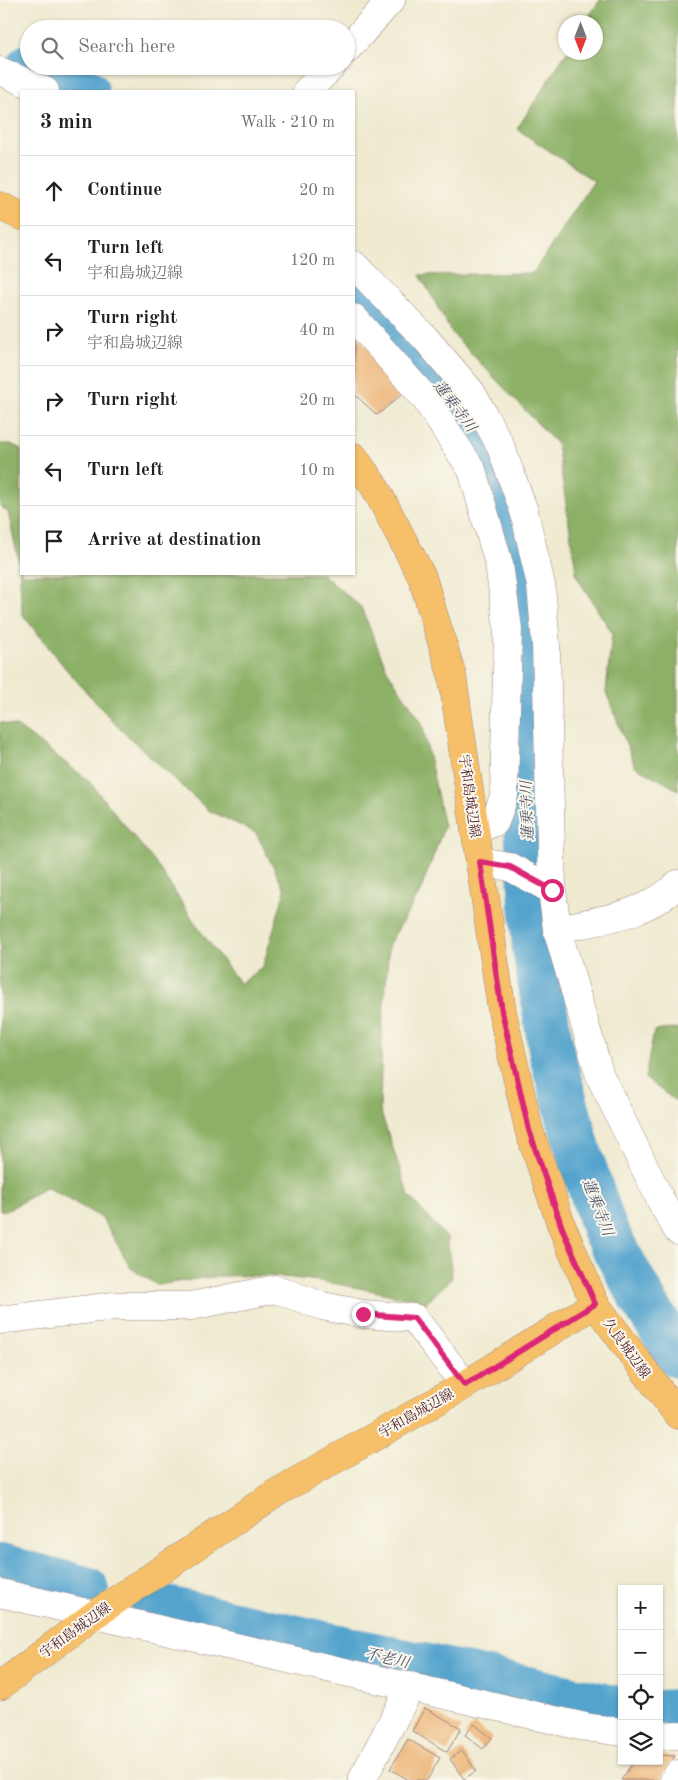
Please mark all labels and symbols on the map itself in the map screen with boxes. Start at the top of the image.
north arrow [558,15,603,60]
water label: 蓮乗寺川 [430,377,481,437]
street label: 宇和島城辺線 [456,753,483,839]
water label: 蓮乗寺川 [518,779,537,841]
route start [541,879,564,902]
water label: 蓮乗寺川 [579,1176,617,1240]
route end [352,1303,375,1326]
street label: 久良城辺線 [600,1316,653,1381]
street label: 宇和島城辺線 [376,1386,456,1441]
street label: 宇和島城辺線 [37,1600,114,1661]
water label: 不老川 [363,1645,413,1672]

